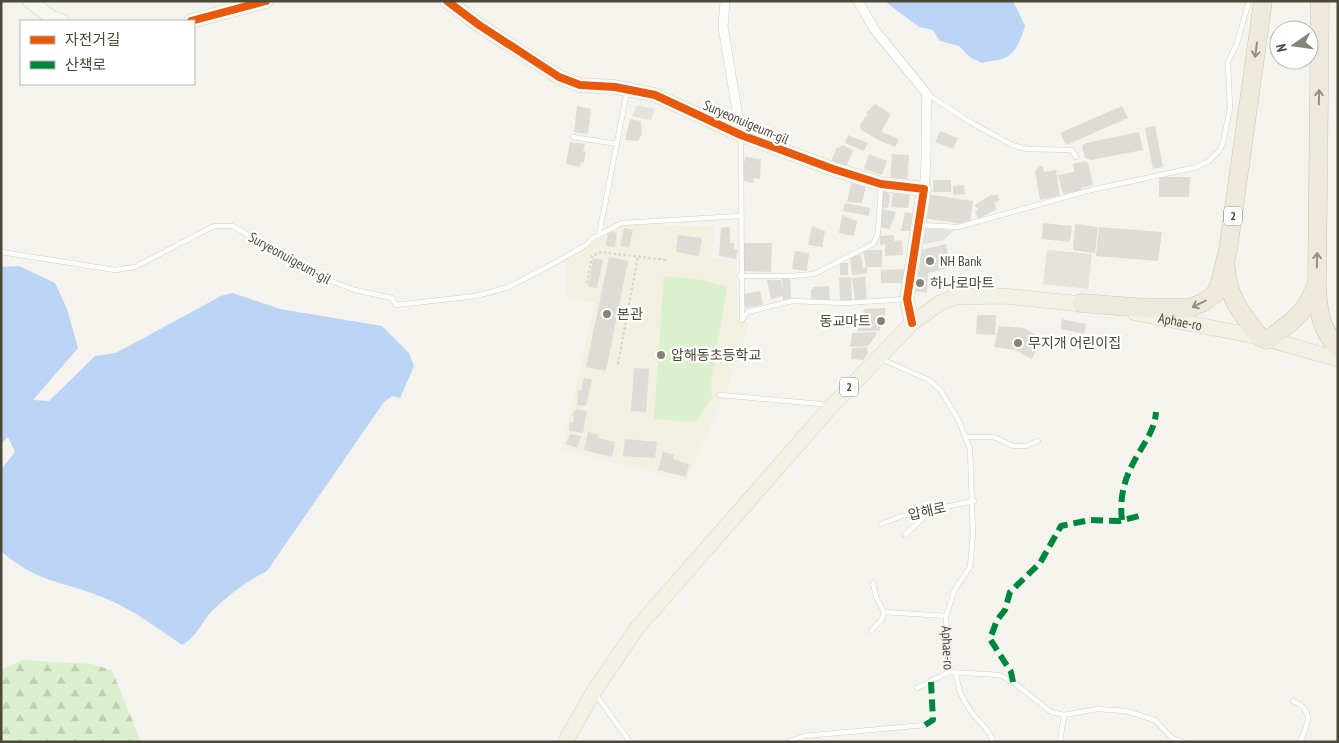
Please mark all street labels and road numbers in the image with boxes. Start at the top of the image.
street label: Suryeonuigeum-gil [700,96,792,148]
road number: 2 [1224,207,1242,226]
street label: Suryeonuigeum-gil [246,228,335,288]
street label: Aphae-ro [1157,309,1204,335]
road number: 2 [840,378,858,397]
street label: 압해로 [906,498,948,524]
street label: Aphae-ro [938,625,958,671]

